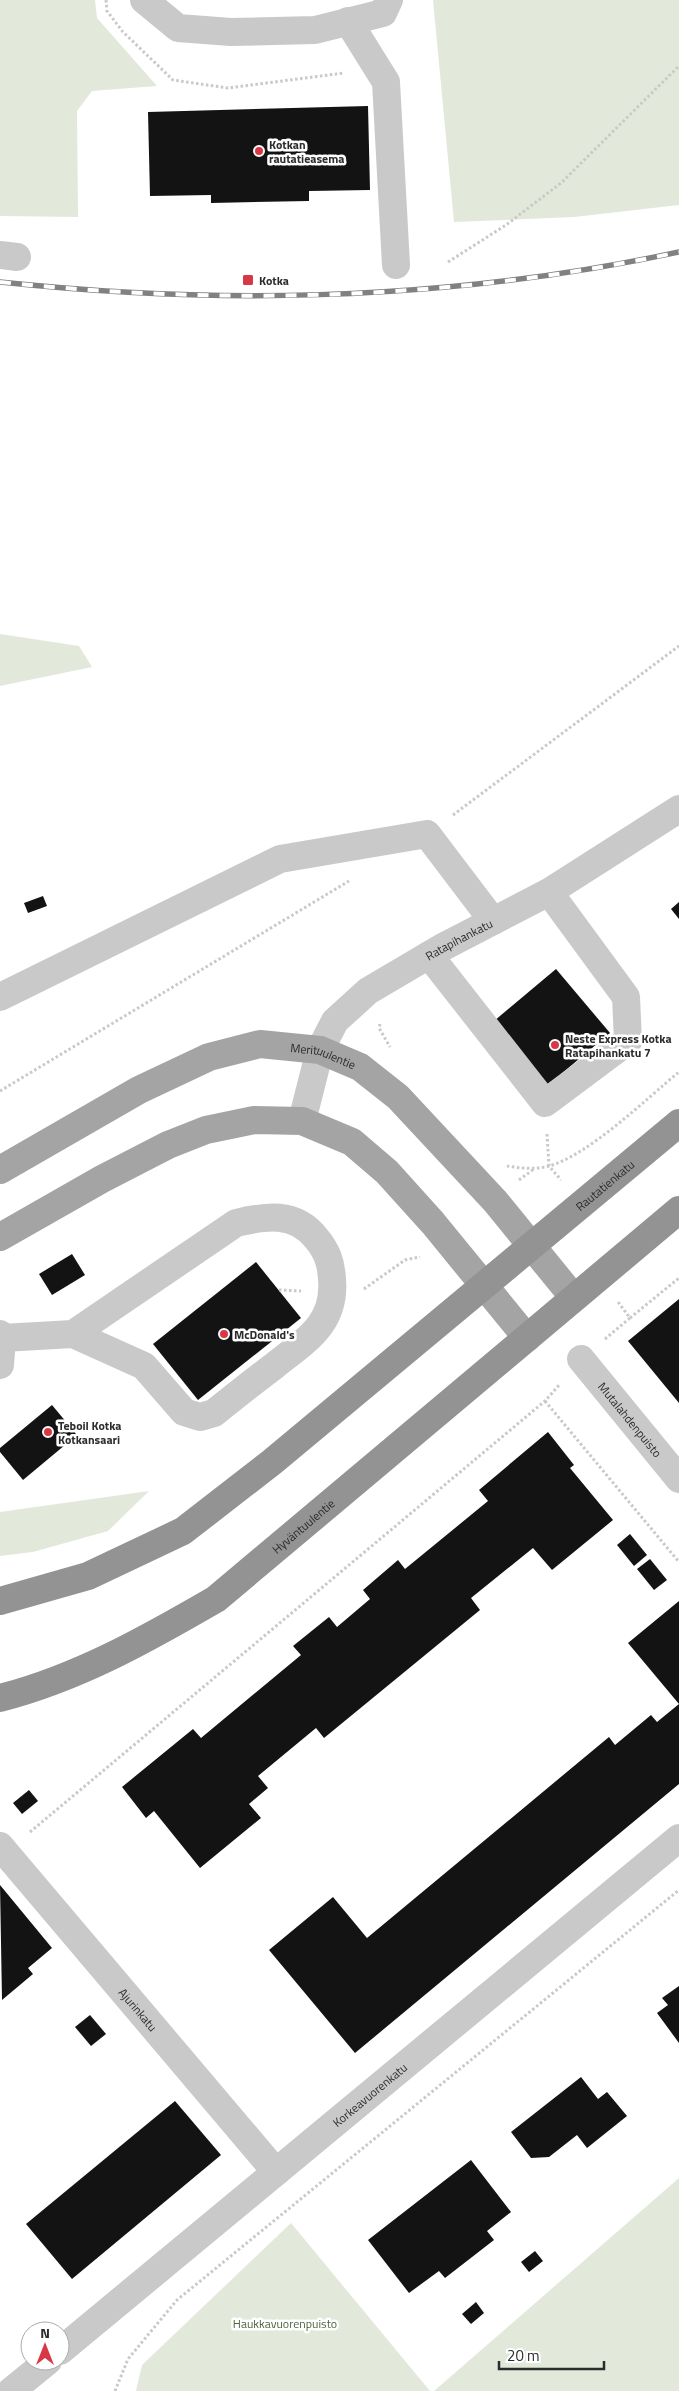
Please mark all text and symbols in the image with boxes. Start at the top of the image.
place label: Kotkan rautatieasema [269,135,344,168]
marker: Kotkan rautatieasema [253,145,265,157]
place label: Kotka [259,271,289,290]
marker: Kotka [241,273,255,287]
street label: Ratapihankatu [421,913,496,965]
place label: Neste Express Kotka Ratapihankatu 7 [565,1029,672,1062]
street label: Merituulentie [289,1038,359,1074]
marker: Neste Express Kotka Ratapihankatu 7 [549,1039,561,1051]
street label: Rautatienkatu [571,1155,638,1215]
place label: McDonald's [234,1325,295,1344]
marker: McDonald's [218,1328,230,1340]
street label: Mutalahdenpuisto [594,1378,667,1461]
place label: Teboil Kotka Kotkansaari [58,1416,121,1449]
marker: Teboil Kotka Kotkansaari [42,1426,54,1438]
street label: Hyväntuulentie [267,1494,339,1558]
street label: Ajurinkatu [114,1983,162,2035]
street label: Korkeavuorenkatu [328,2058,411,2131]
park label: Haukkavuorenpuisto [233,2314,337,2333]
north arrow [20,2321,70,2371]
text: N [40,2322,50,2343]
scale bar [499,2338,604,2370]
text: 20 m [507,2344,540,2367]

